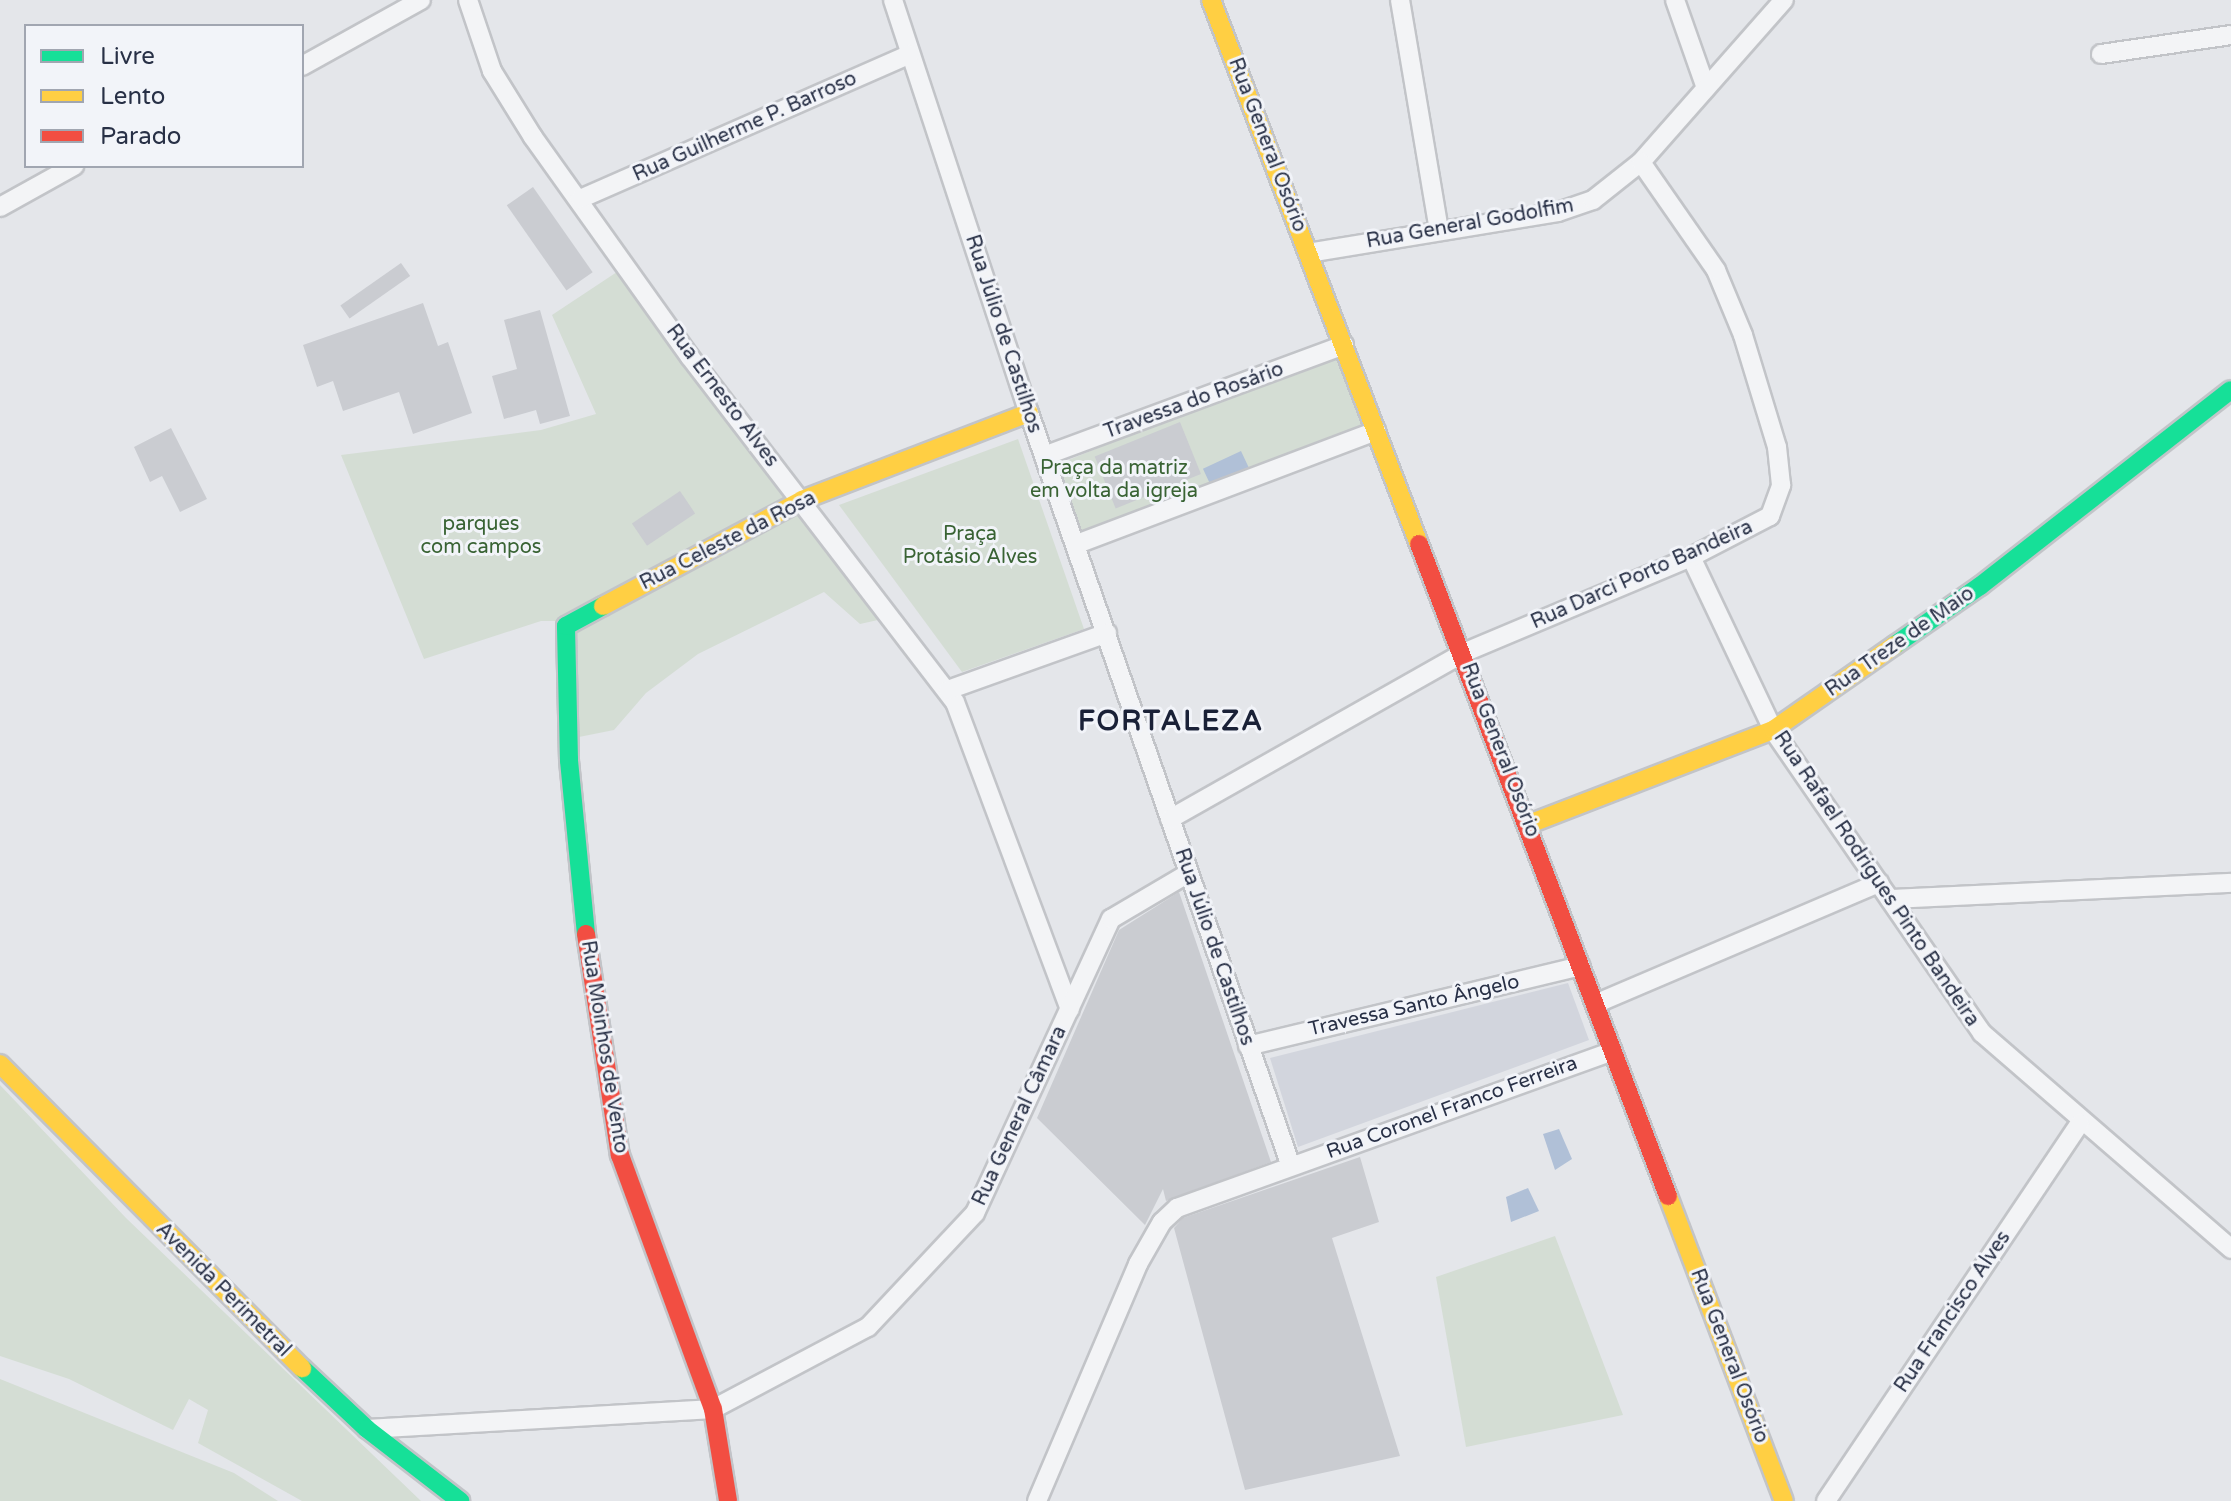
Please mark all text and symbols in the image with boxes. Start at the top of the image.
legend [24,24,304,168]
text: Livre [100,42,155,71]
street label: Rua General Osório [1223,55,1311,235]
street label: Rua Guilherme P. Barroso [629,67,861,187]
text: Lento [100,82,165,111]
text: Parado [100,122,181,151]
street label: Rua General Godolfim [1364,194,1576,254]
street label: Rua Júlio de Castilhos [960,232,1046,436]
street label: Rua Ernesto Alves [661,320,783,472]
street label: Travessa do Rosário [1101,357,1287,445]
park label: Praça da matriz em volta da igreja [1030,457,1198,504]
street label: Rua Celeste da Rosa [636,486,820,596]
park label: parques com campos [421,513,541,560]
street label: Rua Darci Porto Bandeira [1527,515,1757,635]
park label: Praça Protásio Alves [903,523,1037,570]
street label: Rua Treze de Maio [1821,582,1979,702]
street label: Rua General Osório [1456,660,1544,840]
district label: FORTALEZA [1078,704,1264,738]
street label: Rua Rafael Rodrigues Pinto Bandeira [1768,727,1984,1031]
street label: Rua Júlio de Castilhos [1169,845,1259,1049]
street label: Rua Moinhos de Vento [575,939,633,1155]
street label: Travessa Santo Ângelo [1306,970,1522,1042]
street label: Rua General Câmara [968,1022,1072,1210]
street label: Rua Coronel Franco Ferreira [1323,1051,1581,1165]
street label: Avenida Perimetral [151,1218,295,1362]
street label: Rua Francisco Alves [1890,1227,2016,1397]
street label: Rua General Osório [1685,1266,1773,1446]

